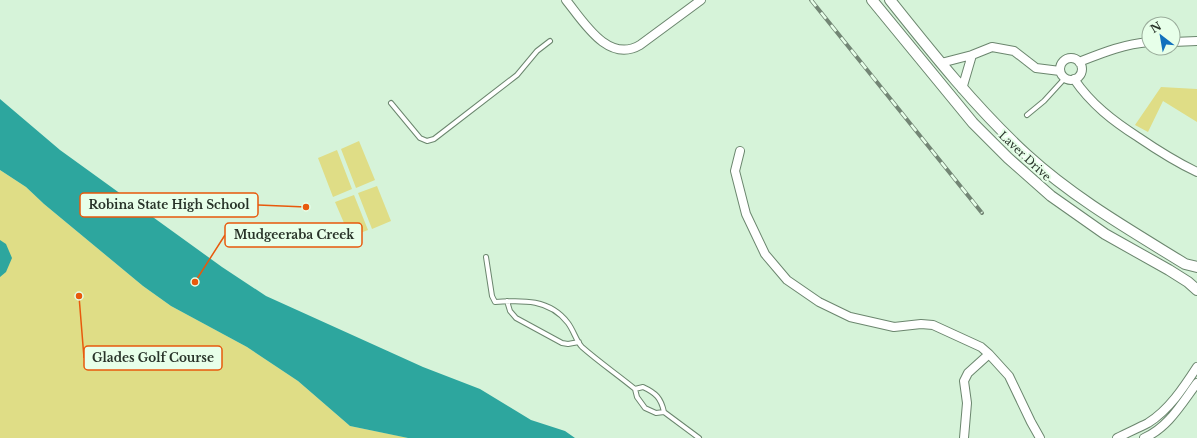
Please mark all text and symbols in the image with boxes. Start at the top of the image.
north arrow [1141,16,1181,56]
text: N [1148,18,1164,36]
street label: Laver Drive [996,128,1054,184]
callout: Robina State High School [80,193,258,217]
text: Robina State High School [88,197,250,212]
callout: Mudgeeraba Creek [225,223,362,247]
text: Mudgeeraba Creek [234,227,355,242]
callout: Glades Golf Course [84,346,222,370]
text: Glades Golf Course [92,350,214,365]

